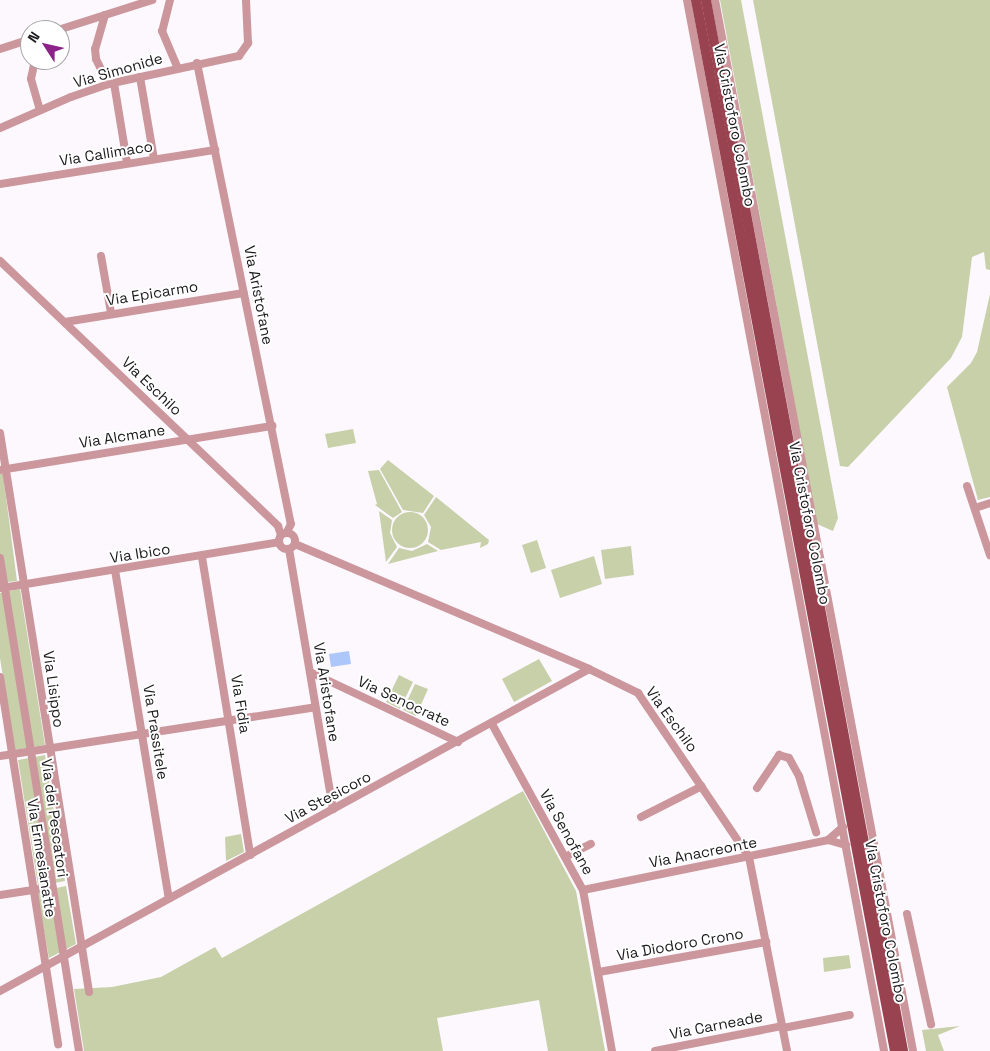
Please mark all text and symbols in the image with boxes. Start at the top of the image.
north arrow [20,20,70,70]
text: N [23,28,44,46]
street label: Via Cristoforo Colombo [710,42,760,208]
street label: Via Simonide [71,49,165,91]
street label: Via Callimaco [58,137,154,169]
street label: Via Aristofane [241,244,277,346]
street label: Via Epicarmo [105,277,199,309]
street label: Via Eschilo [118,353,186,419]
street label: Via Alcmane [78,420,166,452]
street label: Via Cristoforo Colombo [785,440,835,606]
street label: Via Ibico [109,539,171,567]
street label: Via Aristofane [310,641,344,743]
street label: Via Lisippo [40,649,68,729]
street label: Via Senocrate [355,672,453,730]
street label: Via Fidia [227,673,255,735]
street label: Via Prassitele [140,683,172,781]
street label: Via Eschilo [642,683,702,755]
street label: Via dei Pescatori [38,758,72,878]
street label: Via Stesicoro [282,767,374,827]
street label: Via Senofane [536,786,598,878]
street label: Via Ermesianatte [24,797,60,919]
street label: Via Anacreonte [648,833,758,871]
street label: Via Cristoforo Colombo [861,838,911,1004]
street label: Via Diodoro Crono [615,924,745,964]
street label: Via Carneade [668,1007,764,1043]

